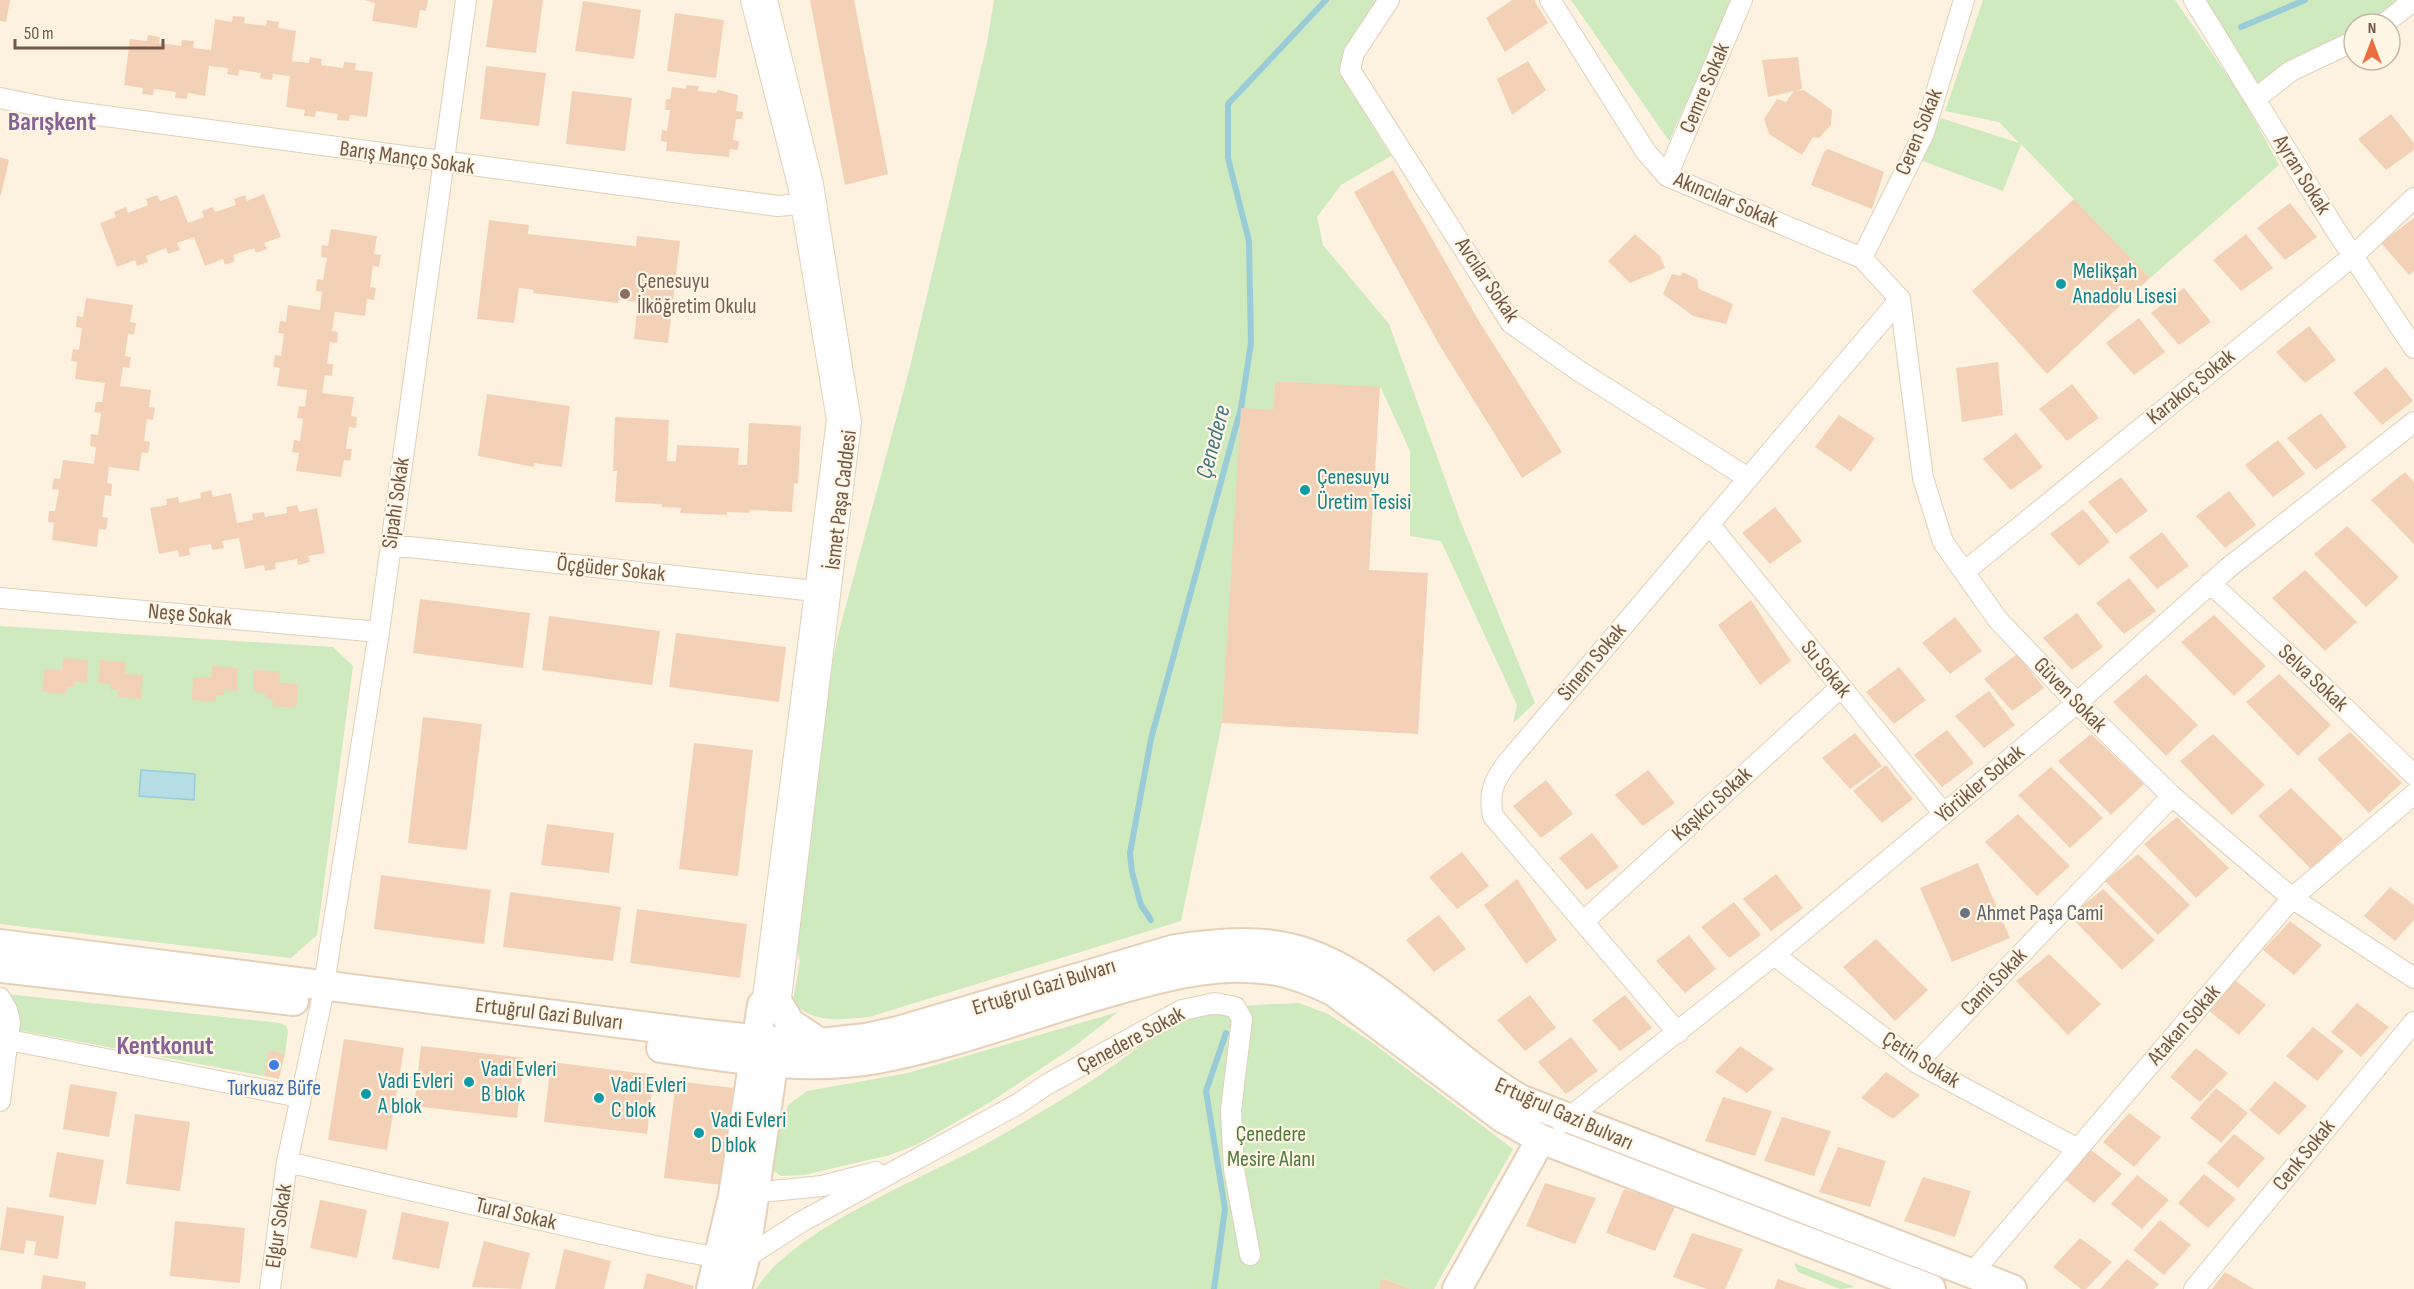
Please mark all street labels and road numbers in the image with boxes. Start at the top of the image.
street label: Cemre Sokak [1674,38,1736,137]
street label: Ceren Sokak [1889,84,1949,179]
street label: Ayran Sokak [2266,129,2337,220]
street label: Barış Manço Sokak [338,135,477,181]
street label: Akıncılar Sokak [1669,166,1783,234]
street label: Avcılar Sokak [1448,232,1525,328]
street label: Karakoç Sokak [2141,343,2241,431]
street label: İsmet Paşa Caddesi [819,429,863,571]
street label: Sipahi Sokak [376,455,416,550]
street label: Öçgüder Sokak [555,550,667,588]
street label: Neşe Sokak [147,598,234,632]
street label: Sinem Sokak [1552,617,1633,706]
street label: Su Sokak [1795,635,1858,704]
street label: Selva Sokak [2272,639,2354,718]
street label: Güven Sokak [2028,652,2113,739]
street label: Yörükler Sokak [1930,739,2030,829]
street label: Kaşıkcı Sokak [1666,761,1758,847]
street label: Cami Sokak [1955,942,2033,1022]
street label: Ertuğrul Gazi Bulvarı [969,952,1119,1022]
street label: Atakan Sokak [2141,979,2227,1072]
street label: Ertuğrul Gazi Bulvarı [474,992,624,1036]
street label: Çenedere Sokak [1073,1000,1190,1080]
street label: Çetin Sokak [1877,1026,1965,1095]
street label: Ertuğrul Gazi Bulvarı [1491,1071,1637,1157]
street label: Cenk Sokak [2267,1113,2341,1196]
street label: Elgur Sokak [260,1182,298,1270]
street label: Tural Sokak [473,1192,560,1237]

